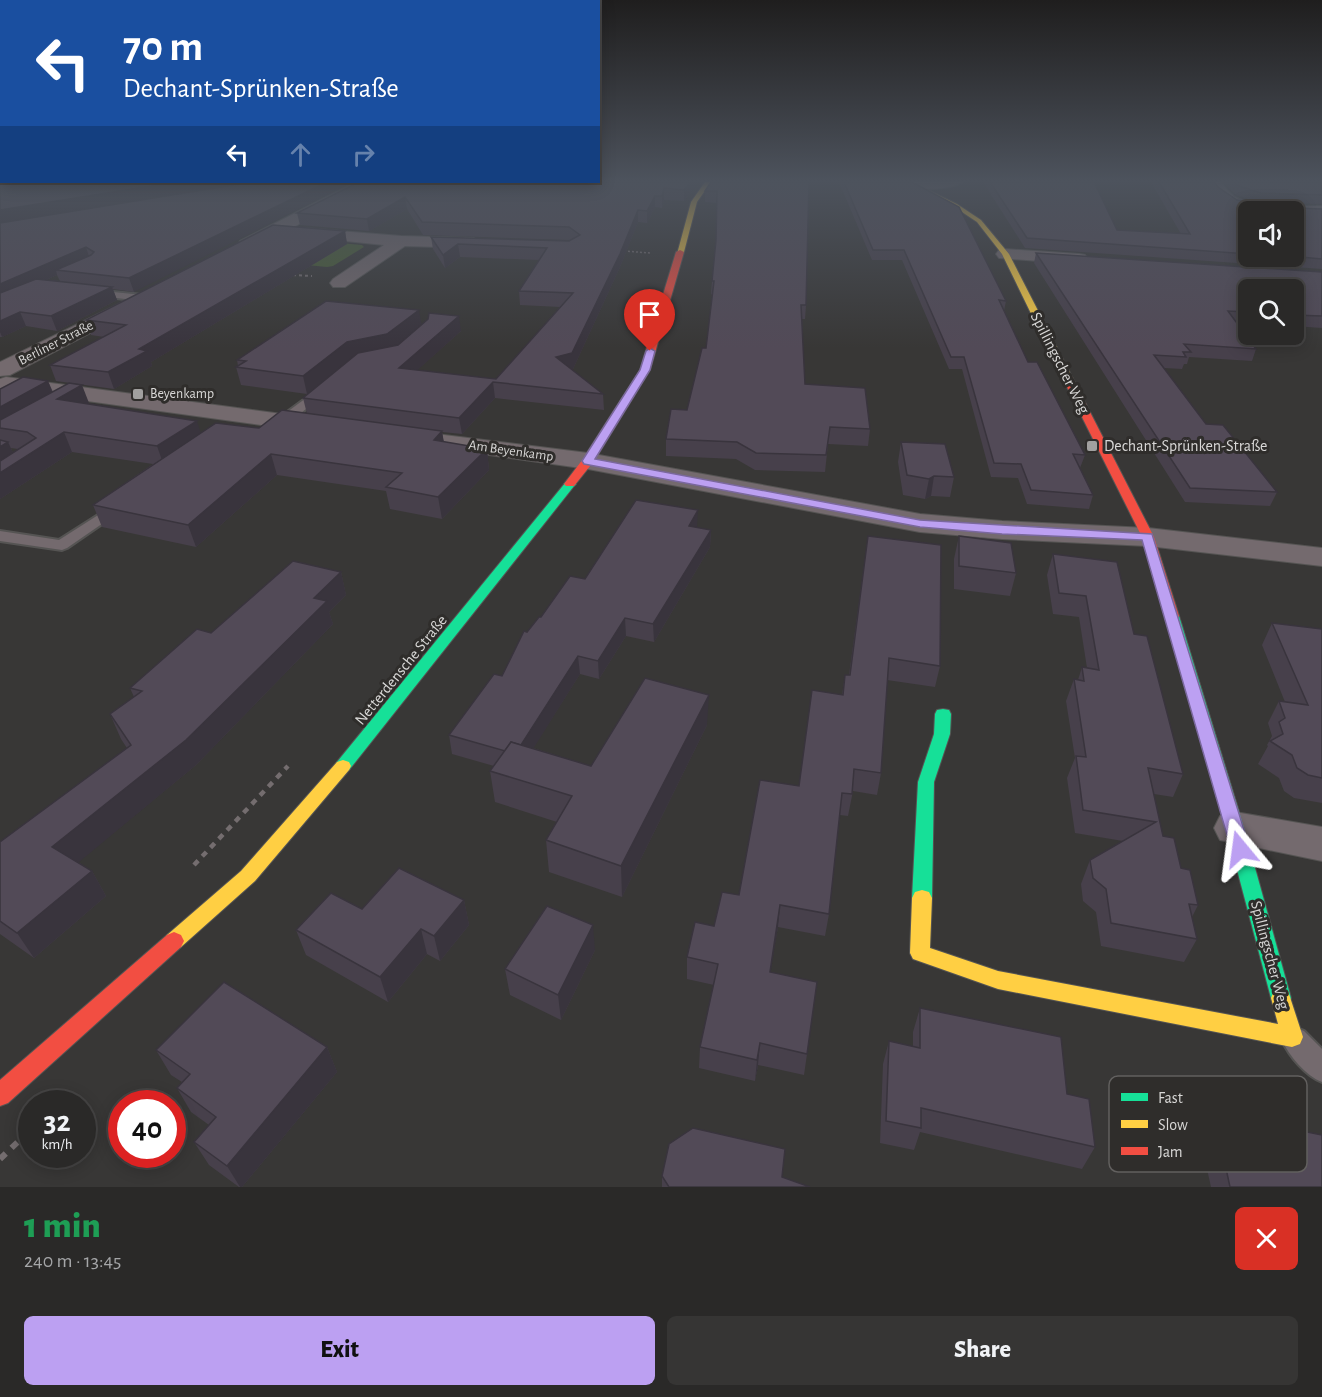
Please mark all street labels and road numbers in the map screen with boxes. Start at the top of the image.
street label: Spillingscher Weg [1028,310,1093,417]
street label: Berliner Straße [16,318,96,368]
street label: Am Beyenkamp [468,438,554,464]
street label: Netterdensche Straße [352,612,450,728]
street label: Spillingscher Weg [1248,899,1292,1011]

